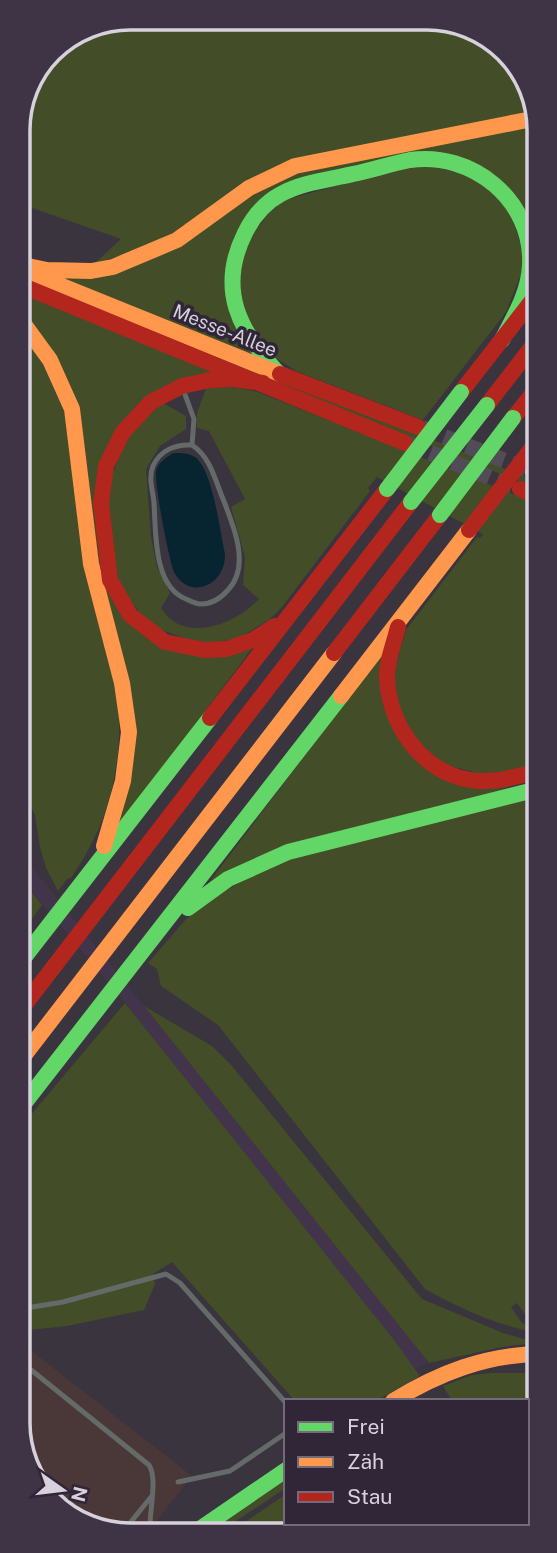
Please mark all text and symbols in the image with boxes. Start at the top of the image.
street label: Messe-Allee [170,299,280,361]
legend [284,1399,529,1525]
text: Frei [347,1414,385,1439]
text: Zäh [347,1449,384,1474]
north arrow [28,1455,98,1525]
text: N [67,1484,92,1504]
text: Stau [347,1484,393,1509]

